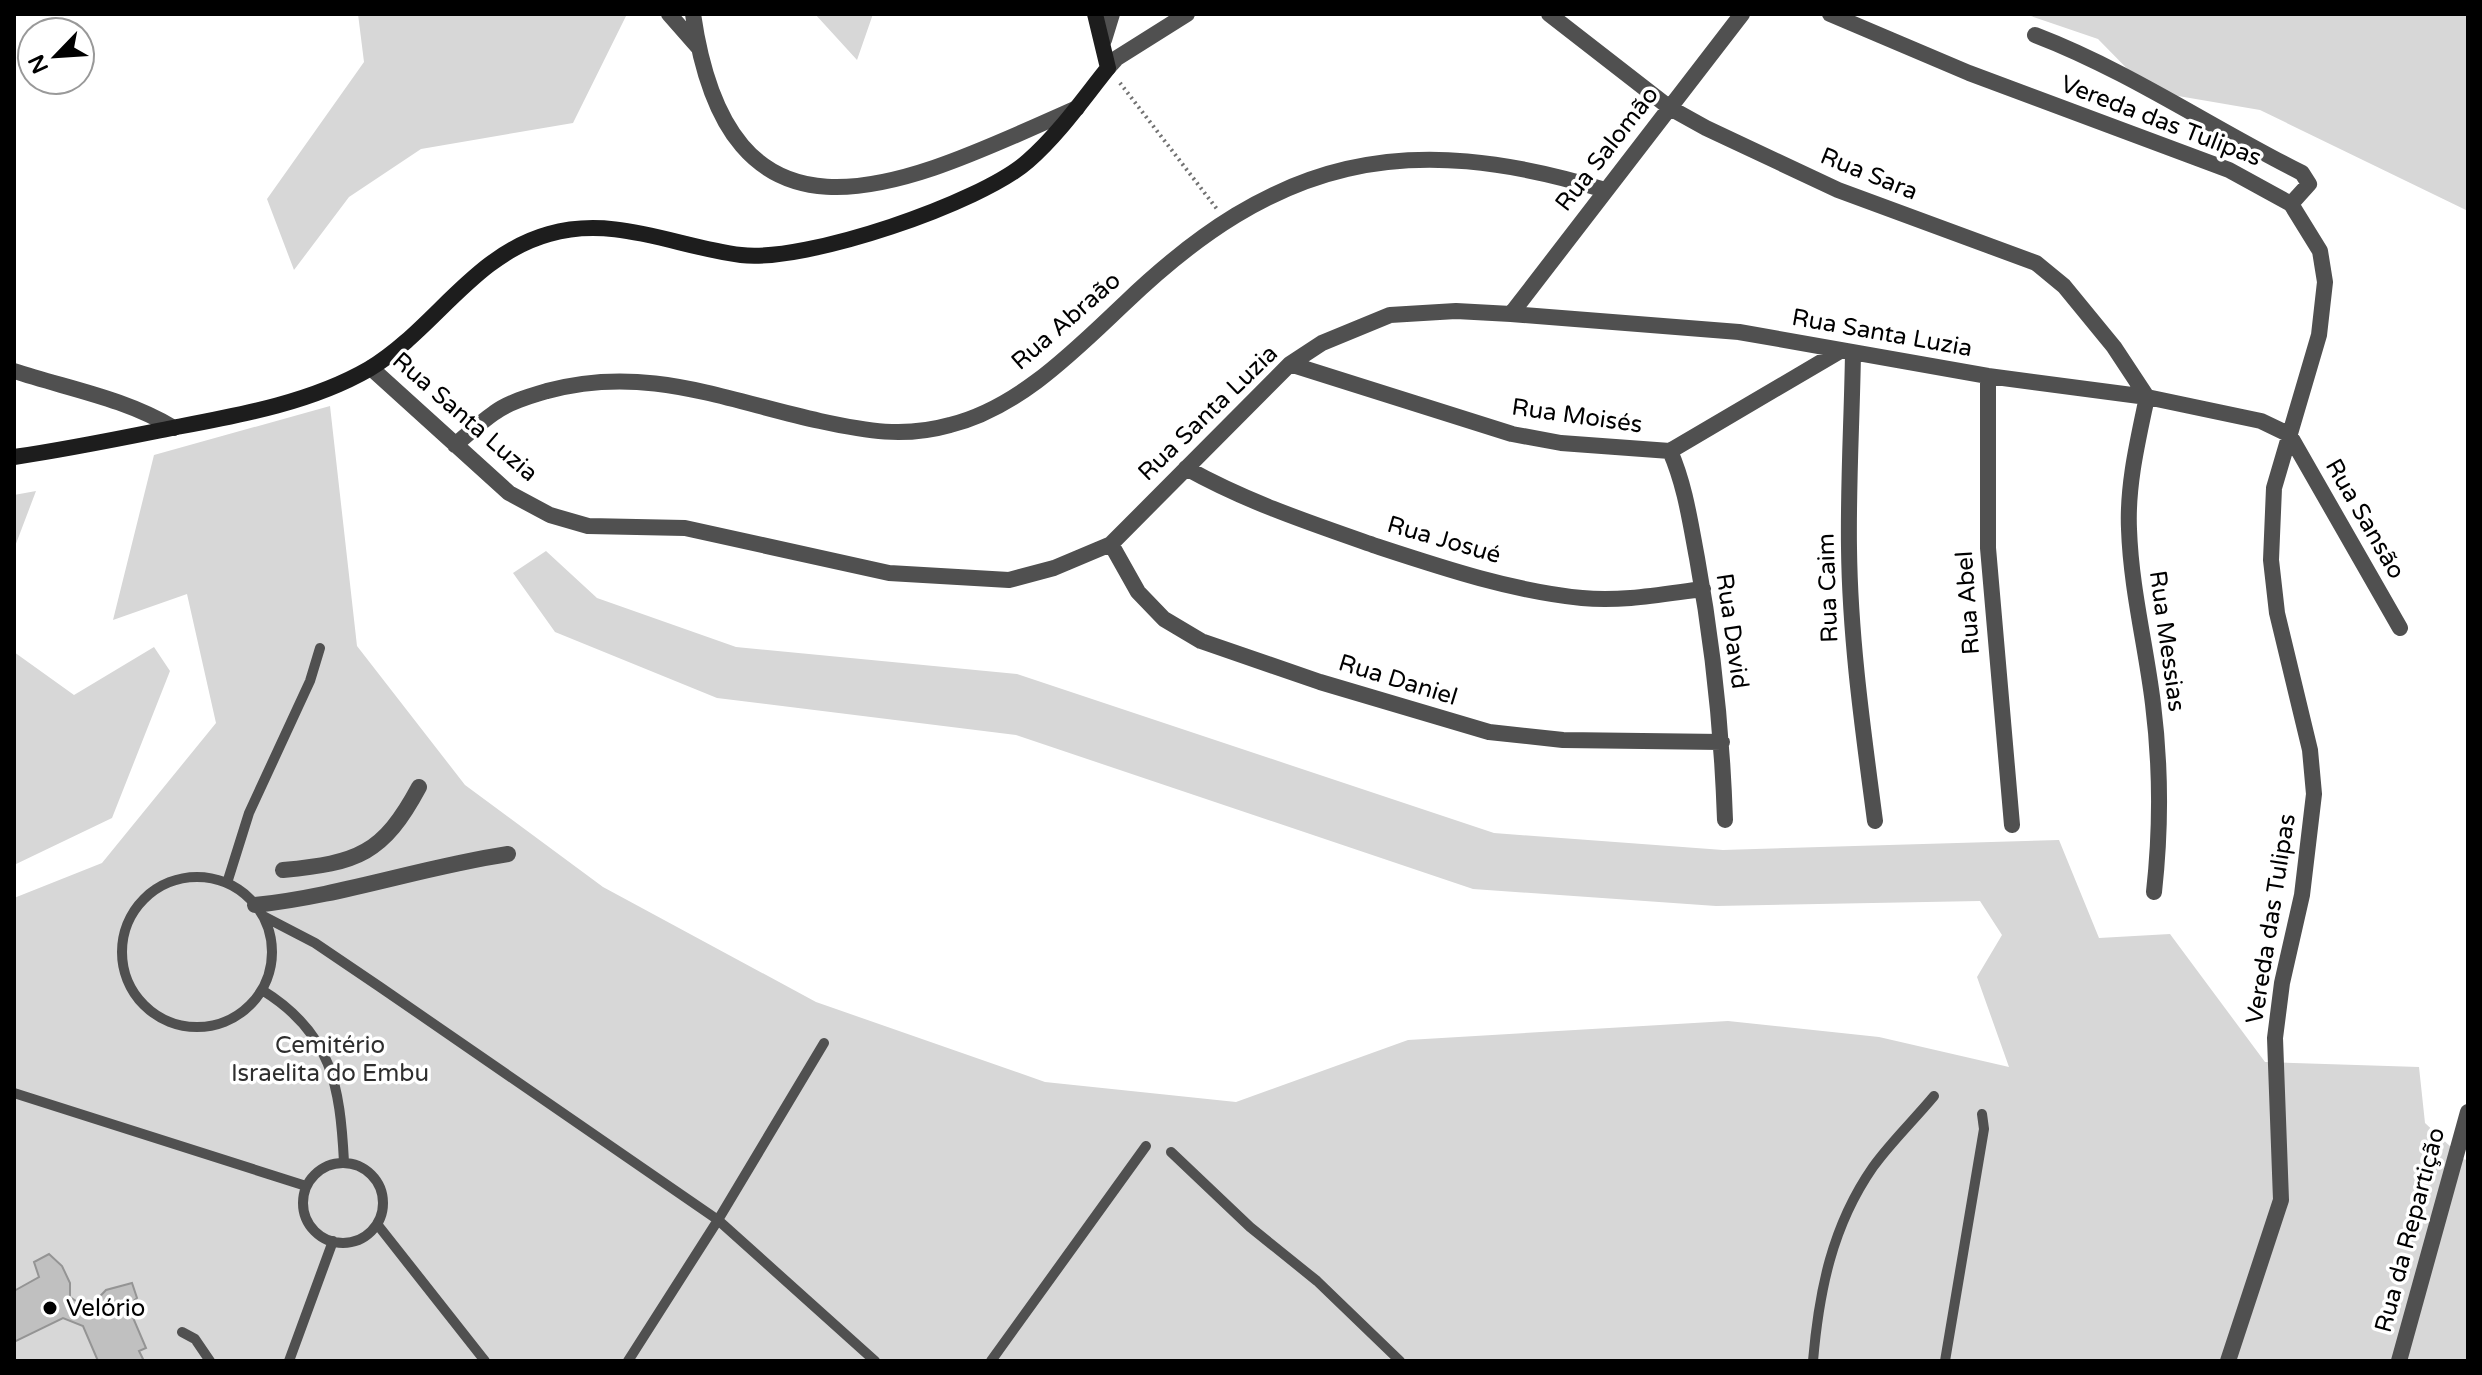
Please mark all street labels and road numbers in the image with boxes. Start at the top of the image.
street label: Vereda das Tulipas [2057,69,2265,173]
street label: Rua Salomão [1549,81,1665,217]
street label: Rua Sara [1816,141,1922,207]
street label: Rua Abraão [1006,266,1126,376]
street label: Rua Santa Luzia [1789,303,1975,363]
street label: Rua Santa Luzia [1132,339,1284,487]
street label: Rua Santa Luzia [387,346,543,488]
street label: Rua Moisés [1510,392,1644,440]
street label: Rua Sansão [2319,454,2411,584]
street label: Rua Josué [1384,510,1504,570]
street label: Rua Caim [1812,533,1844,643]
street label: Rua Abel [1950,550,1986,656]
street label: Rua Messias [2143,569,2191,713]
street label: Rua David [1710,571,1754,691]
street label: Rua Daniel [1335,648,1461,712]
street label: Vereda das Tulipas [2240,812,2302,1026]
street label: Rua da Repartição [2369,1124,2451,1336]

